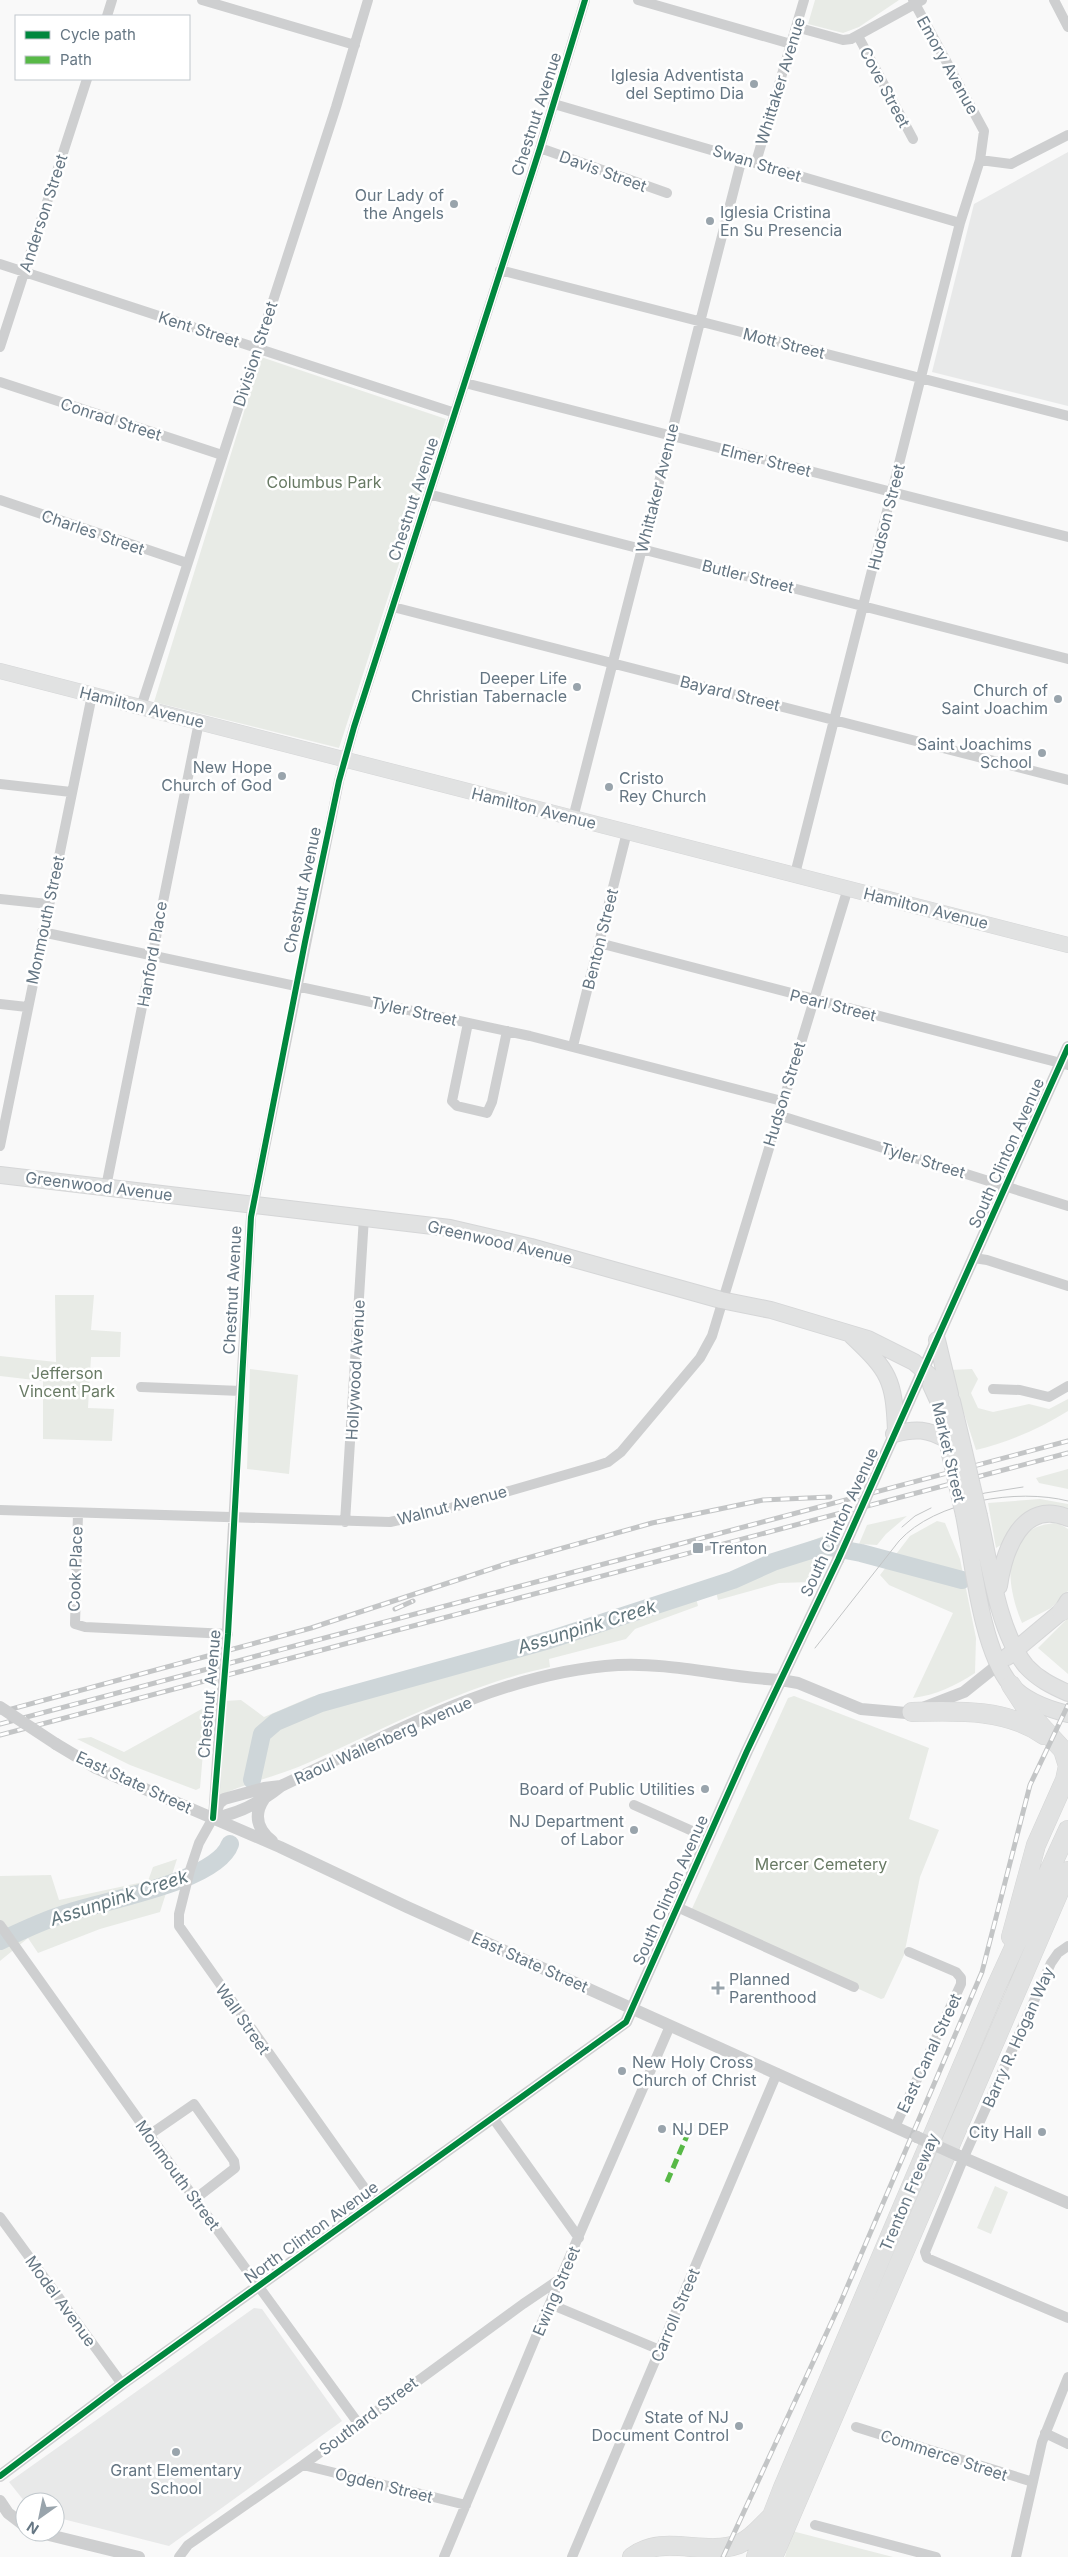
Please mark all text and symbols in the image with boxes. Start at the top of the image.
street label: Emory Avenue [913,12,983,118]
legend [15,15,190,80]
street label: Whittaker Avenue [751,15,809,147]
text: Cycle path [60,25,136,44]
street label: Cove Street [855,43,915,131]
text: Path [60,50,92,69]
street label: Chestnut Avenue [507,50,565,178]
place label: Iglesia Adventista del Septimo Dia [611,65,744,103]
marker: Iglesia Adventista del Septimo Dia [748,78,760,90]
street label: Swan Street [710,140,804,186]
street label: Davis Street [557,146,649,196]
street label: Anderson Street [15,152,71,274]
place label: Our Lady of the Angels [355,185,444,223]
marker: Our Lady of the Angels [448,198,460,210]
place label: Iglesia Cristina En Su Presencia [720,202,842,240]
marker: Iglesia Cristina En Su Presencia [704,215,716,227]
street label: Division Street [229,299,281,409]
street label: Kent Street [156,307,242,351]
street label: Mott Street [741,323,827,363]
street label: Conrad Street [58,393,164,445]
street label: Whittaker Avenue [631,421,683,555]
street label: Chestnut Avenue [384,435,442,563]
street label: Elmer Street [719,439,813,481]
street label: Hudson Street [863,462,909,572]
park label: Columbus Park [266,472,382,492]
street label: Charles Street [39,505,147,559]
street label: Butler Street [700,555,796,597]
place label: Deeper Life Christian Tabernacle [411,668,567,706]
street label: Bayard Street [678,671,782,715]
place label: Church of Saint Joachim [941,680,1048,718]
marker: Deeper Life Christian Tabernacle [571,681,583,693]
street label: Hamilton Avenue [78,682,206,732]
marker: Church of Saint Joachim [1052,693,1064,705]
place label: Saint Joachims School [917,734,1032,772]
marker: Saint Joachims School [1036,747,1048,759]
place label: New Hope Church of God [161,757,272,795]
place label: Cristo Rey Church [619,768,707,806]
marker: New Hope Church of God [276,770,288,782]
marker: Cristo Rey Church [603,781,615,793]
street label: Hamilton Avenue [470,783,598,833]
street label: Chestnut Avenue [279,825,325,955]
street label: Monmouth Street [22,854,68,986]
street label: Hamilton Avenue [862,883,990,933]
street label: Benton Street [578,887,622,991]
street label: Hanford Place [133,900,171,1008]
street label: Pearl Street [788,985,878,1025]
street label: Tyler Street [369,992,459,1030]
street label: Hudson Street [759,1039,809,1149]
street label: South Clinton Avenue [964,1075,1048,1231]
street label: Tyler Street [878,1138,968,1182]
street label: Greenwood Avenue [24,1167,174,1205]
street label: Greenwood Avenue [426,1216,574,1268]
street label: Chestnut Avenue [219,1225,245,1355]
street label: Hollywood Avenue [341,1299,369,1441]
park label: Jefferson Vincent Park [19,1363,115,1401]
street label: Market Street [928,1400,970,1504]
street label: South Clinton Avenue [796,1444,882,1600]
street label: Walnut Avenue [395,1481,509,1529]
street label: Cook Place [64,1526,86,1612]
place label: Trenton [709,1538,767,1558]
marker: Trenton [691,1541,705,1555]
water label: Assunpink Creek [514,1595,660,1658]
street label: Chestnut Avenue [193,1629,225,1759]
street label: Raoul Wallenberg Avenue [291,1692,475,1788]
street label: East State Street [73,1746,195,1818]
place label: Board of Public Utilities [519,1779,695,1799]
marker: Board of Public Utilities [699,1783,711,1795]
place label: NJ Department of Labor [509,1811,624,1849]
street label: South Clinton Avenue [628,1812,712,1968]
marker: NJ Department of Labor [628,1824,640,1836]
park label: Mercer Cemetery [755,1854,887,1874]
water label: Assunpink Creek [46,1865,192,1930]
street label: East State Street [469,1927,591,1997]
street label: Barry R. Hogan Way [978,1964,1058,2110]
place label: Planned Parenthood [729,1969,816,2007]
street label: Wall Street [211,1980,275,2058]
marker: Planned Parenthood [711,1981,725,1995]
street label: East Canal Street [893,1990,965,2116]
place label: New Holy Cross Church of Christ [632,2052,756,2090]
marker: New Holy Cross Church of Christ [616,2065,628,2077]
street label: Monmouth Street [131,2116,225,2234]
place label: NJ DEP [672,2119,729,2139]
place label: City Hall [969,2122,1032,2142]
marker: NJ DEP [656,2123,668,2135]
marker: City Hall [1036,2126,1048,2138]
street label: Trenton Freeway [875,2130,943,2254]
street label: North Clinton Avenue [240,2177,382,2287]
street label: Ewing Street [528,2243,584,2339]
street label: Model Avenue [21,2252,101,2350]
street label: Carroll Street [646,2265,704,2365]
street label: Southard Street [315,2372,421,2460]
place label: State of NJ Document Control [592,2407,729,2445]
marker: State of NJ Document Control [733,2420,745,2432]
street label: Commerce Street [878,2425,1010,2485]
marker: Grant Elementary School [170,2446,182,2458]
place label: Grant Elementary School [110,2460,242,2498]
street label: Ogden Street [333,2463,435,2507]
north arrow [15,2492,65,2542]
text: N [24,2518,42,2538]

